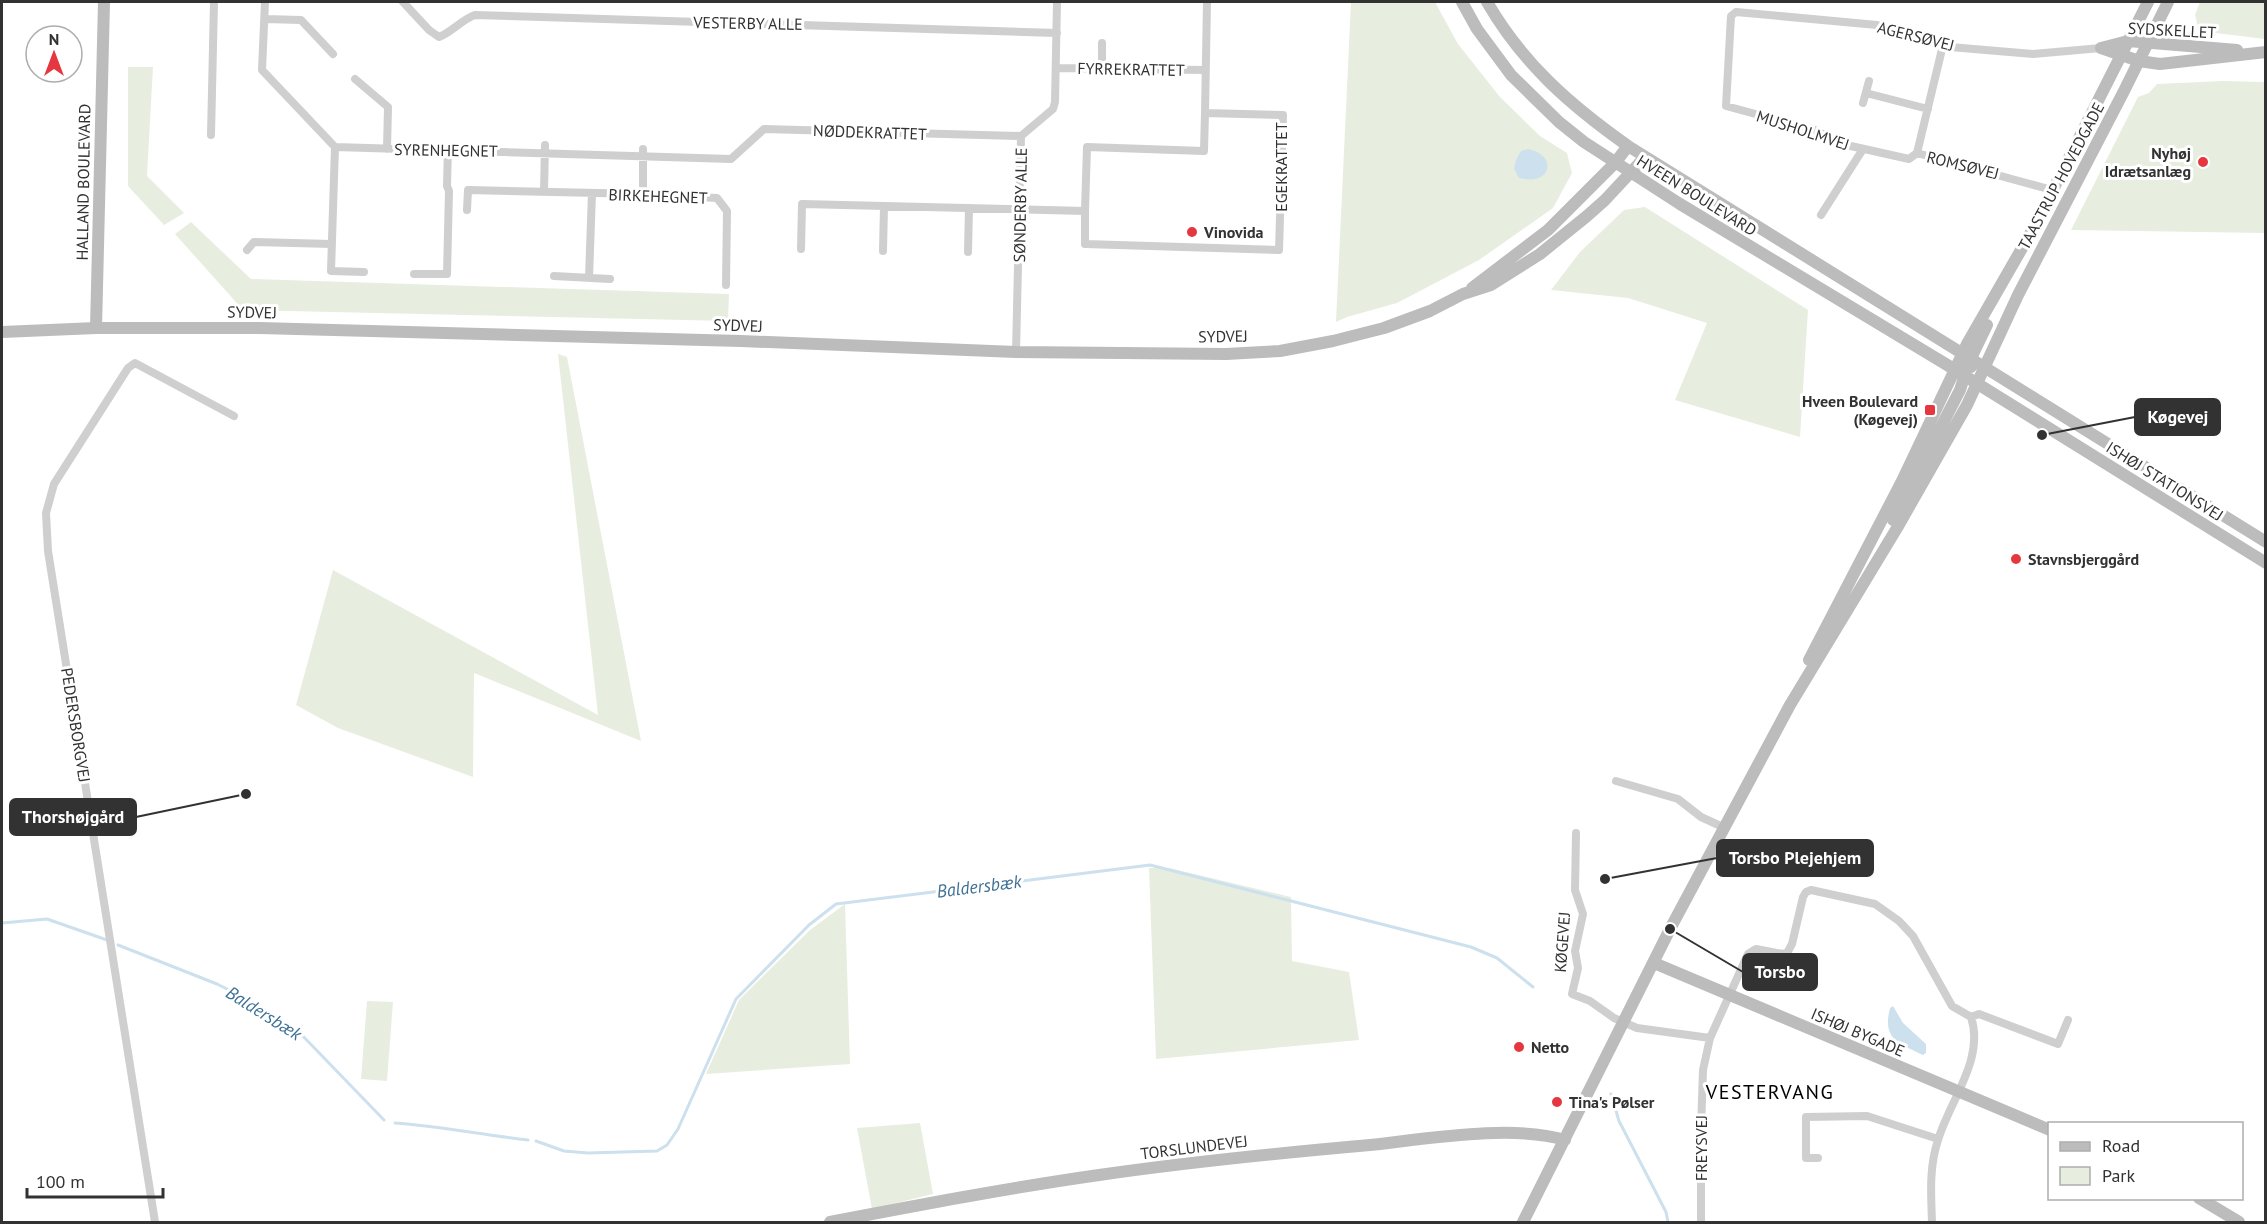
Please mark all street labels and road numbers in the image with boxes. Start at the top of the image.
street label: VESTERBY ALLE [692,12,803,34]
street label: AGERSØVEJ [1876,17,1956,55]
street label: SYDSKELLET [2127,18,2217,42]
street label: FYRREKRATTET [1077,58,1185,80]
street label: TAASTRUP HOVEDGADE [2014,99,2108,253]
street label: HALLAND BOULEVARD [72,103,94,261]
street label: MUSHOLMVEJ [1754,106,1852,154]
street label: NØDDEKRATTET [813,120,927,144]
street label: EGEKRATTET [1271,122,1291,212]
street label: SYRENHEGNET [394,139,498,161]
street label: ROMSØVEJ [1925,146,2001,184]
street label: SØNDERBY ALLE [1009,147,1031,263]
street label: HVEEN BOULEVARD [1633,150,1761,240]
street label: BIRKEHEGNET [608,184,708,208]
street label: SYDVEJ [227,302,277,322]
street label: SYDVEJ [713,314,763,336]
street label: SYDVEJ [1198,326,1248,346]
street label: ISHØJ STATIONSVEJ [2103,437,2227,525]
street label: PEDERSBORGVEJ [57,666,95,784]
street label: KØGEVEJ [1550,911,1574,973]
street label: ISHØJ BYGADE [1808,1003,1908,1061]
street label: FREYSVEJ [1691,1115,1711,1181]
street label: TORSLUNDEVEJ [1139,1130,1249,1164]

